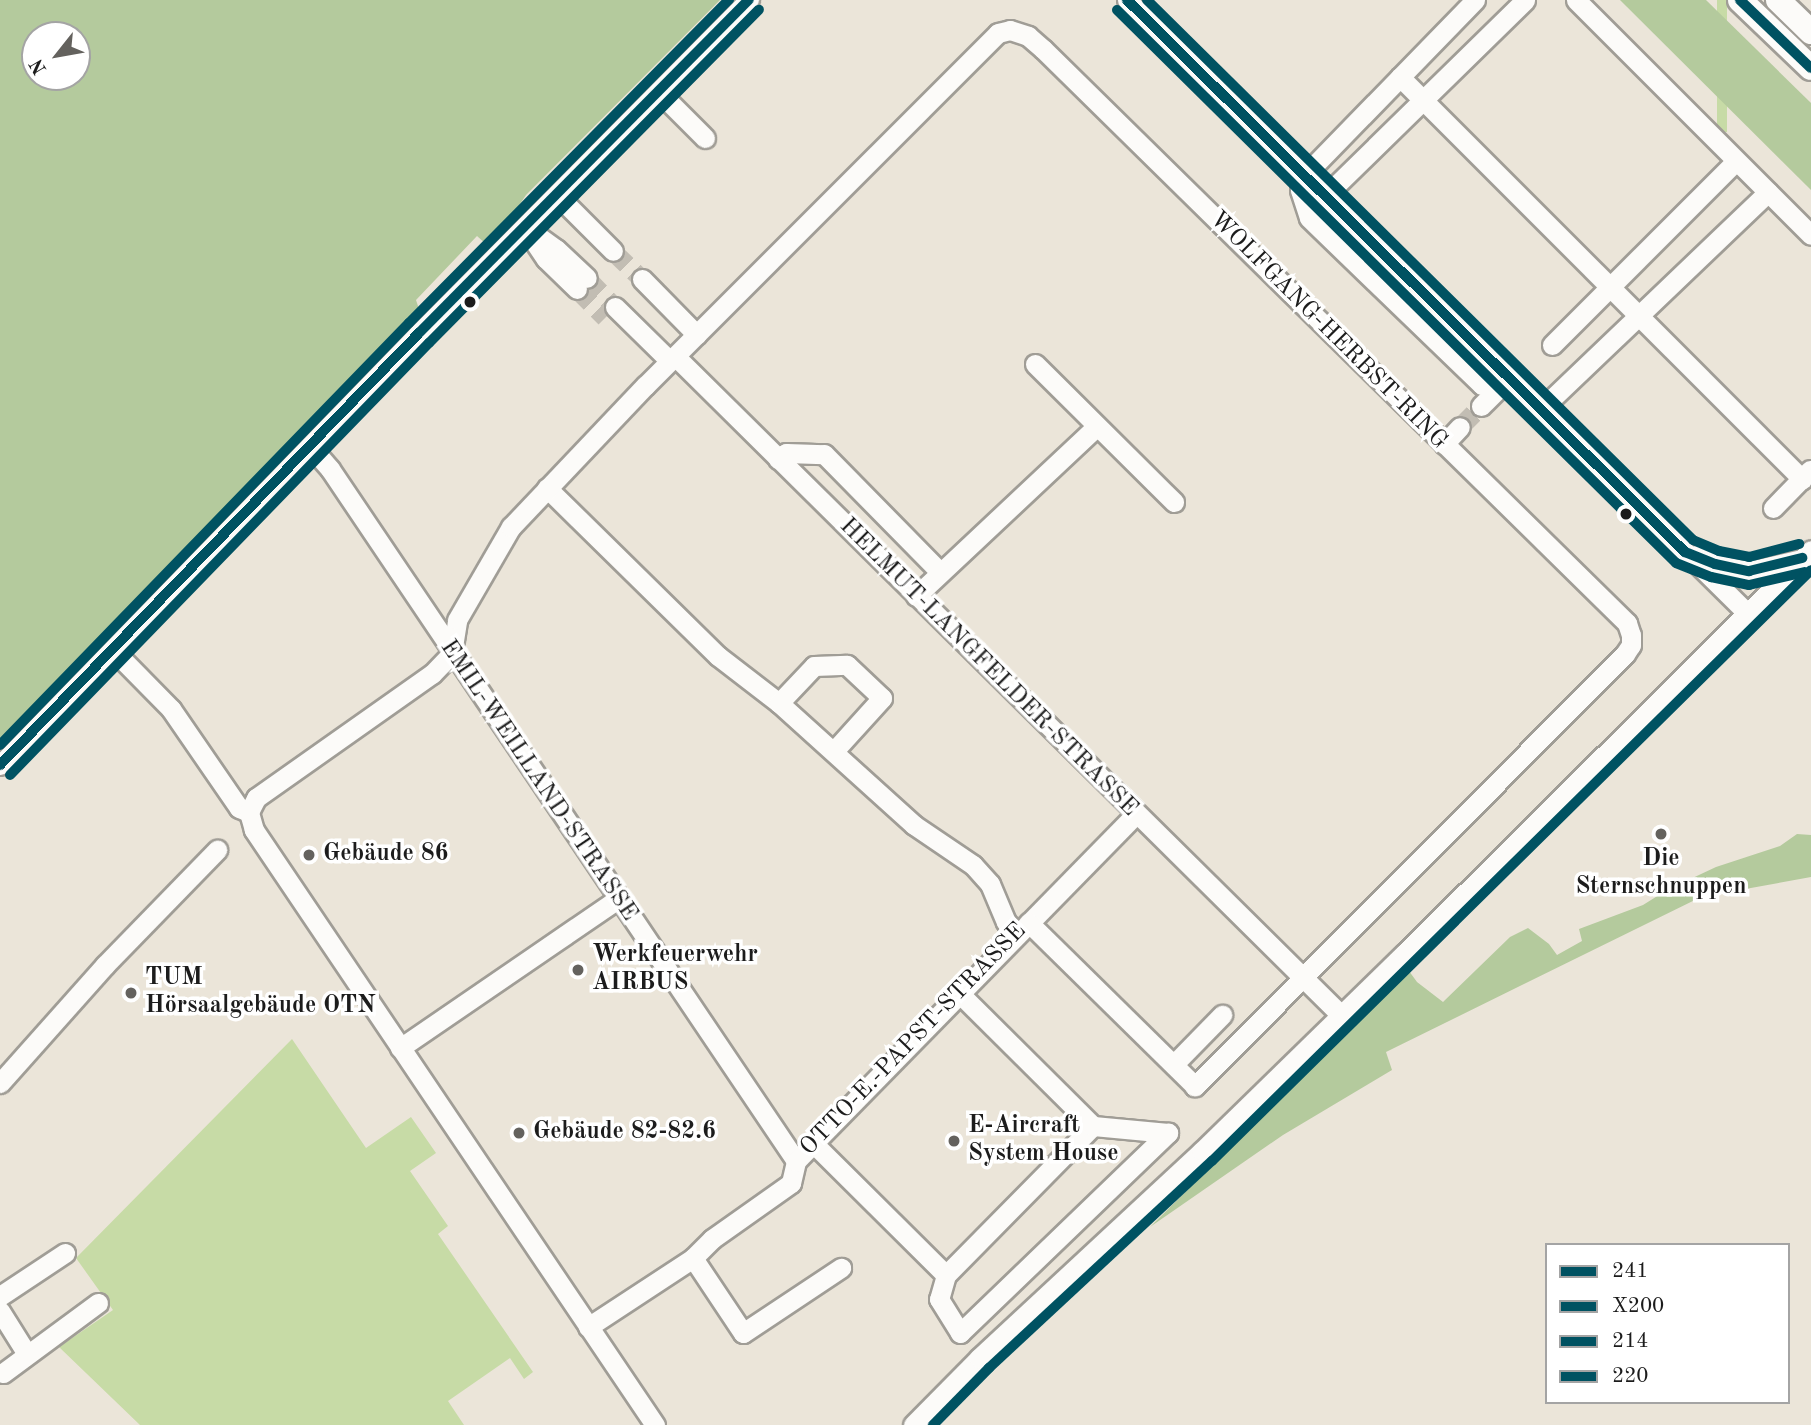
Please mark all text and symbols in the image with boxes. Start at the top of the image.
north arrow [21,21,91,91]
text: N [27,55,51,77]
street label: WOLFGANG-HERBST-RING [1203,206,1453,456]
unlabelled marker [463,295,477,309]
unlabelled marker [1619,507,1633,521]
street label: HELMUT-LANGFELDER-STRASSE [833,513,1143,823]
street label: EMIL-WEILLAND-STRASSE [433,635,643,927]
marker: Die Sternschnuppen [1653,826,1669,842]
place label: Gebäude 86 [323,841,448,869]
place label: Die Sternschnuppen [1575,846,1747,902]
marker: Gebäude 86 [301,847,317,863]
street label: OTTO-E.-PAPST-STRASSE [795,917,1033,1163]
place label: Werkfeuerwehr AIRBUS [592,942,758,998]
marker: Werkfeuerwehr AIRBUS [570,962,586,978]
place label: TUM Hörsaalgebäude OTN [145,965,376,1021]
marker: TUM Hörsaalgebäude OTN [123,985,139,1001]
place label: E-Aircraft System House [968,1113,1118,1169]
place label: Gebäude 82-82.6 [533,1119,716,1147]
marker: Gebäude 82-82.6 [511,1125,527,1141]
marker: E-Aircraft System House [946,1133,962,1149]
legend [1545,1243,1790,1404]
text: 241 [1612,1261,1649,1282]
text: X200 [1612,1296,1664,1317]
text: 214 [1612,1331,1649,1352]
text: 220 [1612,1366,1649,1387]

